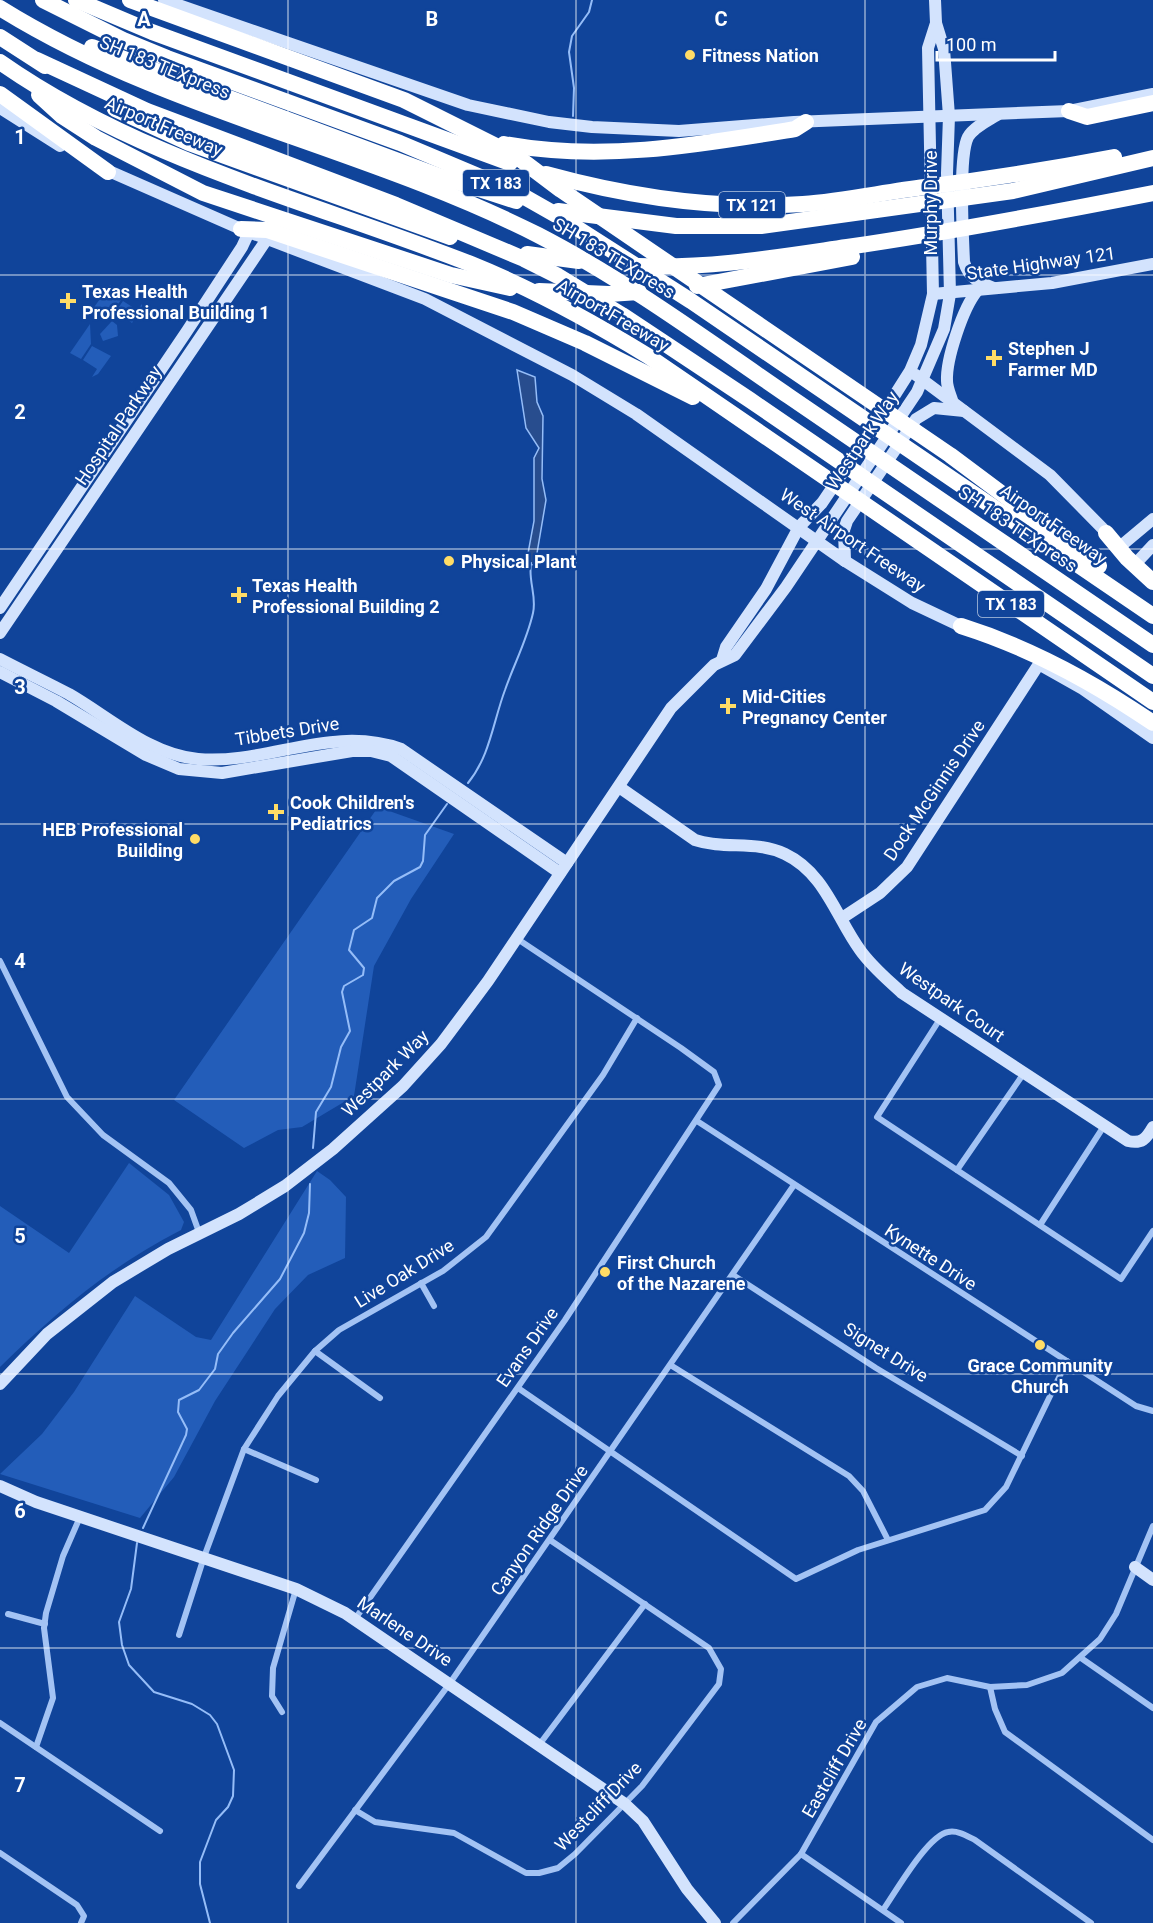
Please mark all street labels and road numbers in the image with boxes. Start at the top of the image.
street label: SH 183 TEXpress [97,31,233,103]
street label: Airport Freeway [102,92,227,160]
street label: Murphy Drive [920,150,941,256]
road number: TX 183 [463,170,529,196]
road number: TX 121 [719,192,785,218]
street label: SH 183 TEXpress [549,213,679,303]
street label: State Highway 121 [965,242,1117,284]
street label: Airport Freeway [553,274,673,356]
street label: Hospital Parkway [70,361,166,489]
street label: Westpark Way [821,387,903,493]
street label: Airport Freeway [996,479,1112,569]
street label: SH 183 TEXpress [955,481,1081,577]
street label: West Airport Freeway [776,484,930,597]
road number: TX 183 [978,591,1044,617]
street label: Tibbets Drive [234,712,340,750]
street label: Dock McGinnis Drive [879,716,989,864]
street label: Westpark Court [895,958,1009,1046]
street label: Westpark Way [337,1025,433,1121]
street label: Kynette Drive [881,1220,981,1294]
street label: Live Oak Drive [351,1234,457,1312]
street label: Evans Drive [492,1303,562,1391]
street label: Signet Drive [840,1318,932,1386]
street label: Canyon Ridge Drive [486,1461,592,1599]
street label: Marlene Drive [354,1592,456,1670]
street label: Eastcliff Drive [797,1715,871,1821]
street label: Westcliff Drive [550,1757,646,1855]

